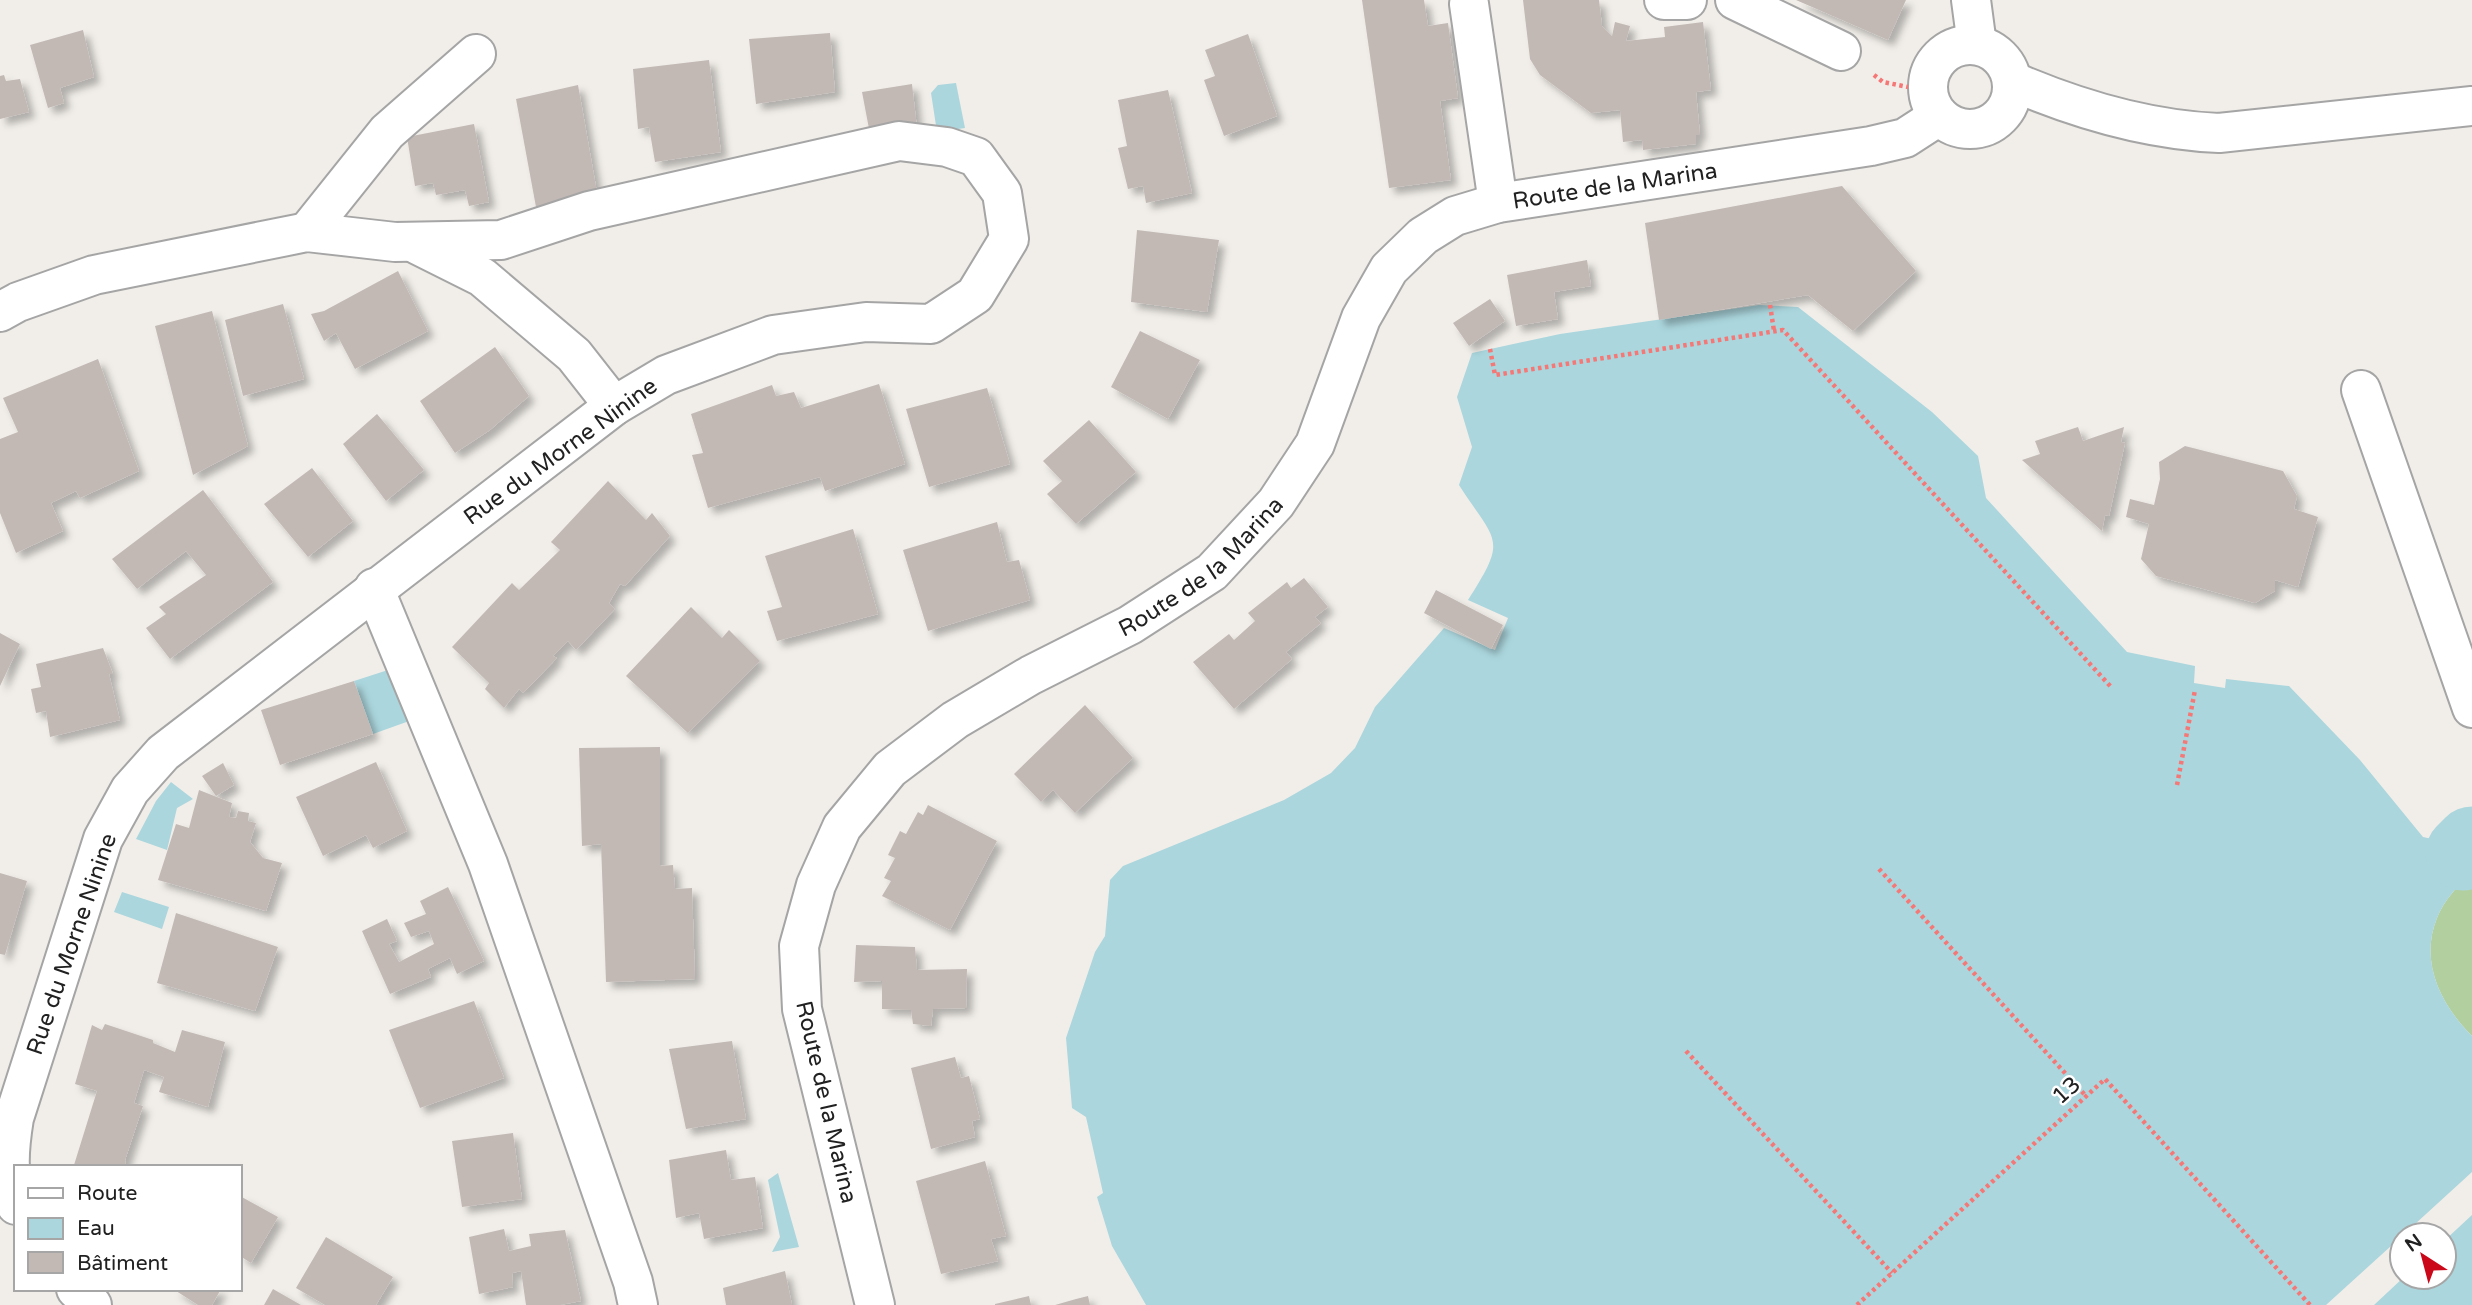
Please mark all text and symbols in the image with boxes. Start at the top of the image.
street label: Route de la Marina [1511,157,1719,216]
street label: Rue du Morne Ninine [458,372,663,531]
street label: Route de la Marina [1114,491,1290,643]
street label: Rue du Morne Ninine [21,830,123,1059]
street label: Route de la Marina [789,998,863,1206]
street label: 13 [2047,1071,2087,1111]
legend [14,1165,242,1291]
text: Route [77,1181,137,1206]
text: Eau [77,1216,115,1241]
north arrow [2388,1221,2458,1291]
text: N [2401,1230,2426,1256]
text: Bâtiment [77,1251,168,1276]

